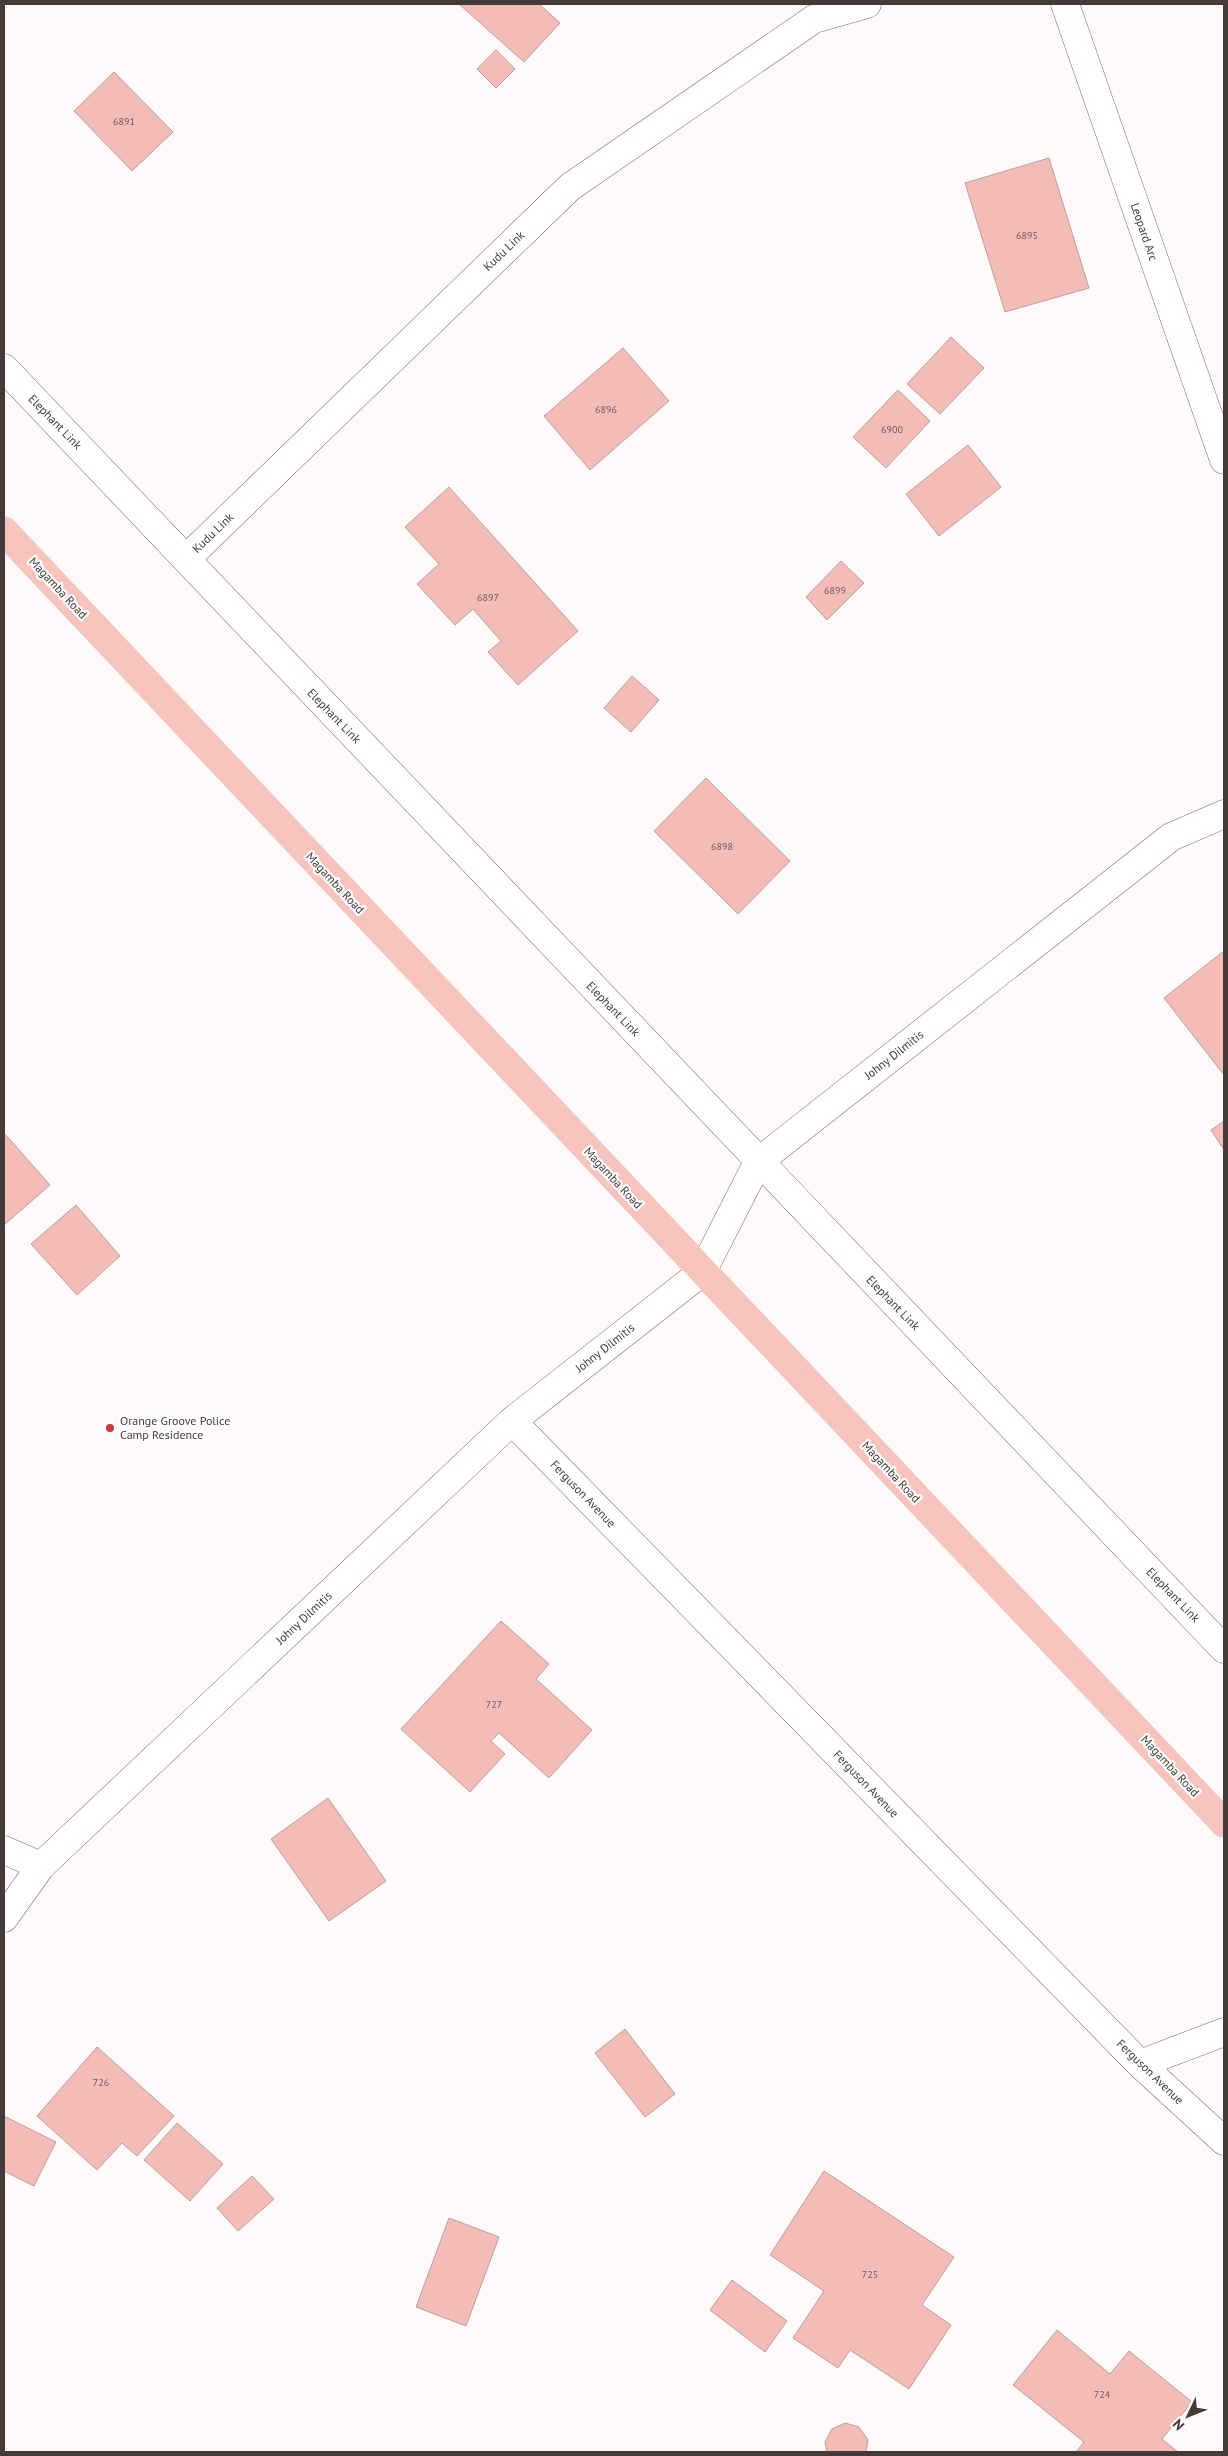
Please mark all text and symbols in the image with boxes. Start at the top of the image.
house number: 6891 [113,115,135,128]
street label: Leopard Arc [1128,201,1162,263]
street label: Kudu Link [480,227,527,274]
house number: 6895 [1016,229,1038,242]
street label: Elephant Link [25,391,85,452]
house number: 6896 [595,403,617,416]
house number: 6900 [881,423,903,436]
street label: Kudu Link [189,509,236,556]
street label: Magamba Road [26,554,91,622]
house number: 6899 [824,584,846,597]
house number: 6897 [477,591,499,604]
street label: Elephant Link [304,685,364,746]
house number: 6898 [711,840,733,853]
street label: Magamba Road [303,849,368,917]
street label: Elephant Link [583,978,643,1039]
street label: Johny Dilmitis [860,1027,926,1083]
street label: Magamba Road [581,1144,646,1212]
street label: Elephant Link [863,1272,923,1333]
street label: Johny Dilmitis [571,1320,637,1376]
place label: Orange Groove Police Camp Residence [120,1413,230,1442]
marker: Orange Groove Police Camp Residence [104,1422,116,1434]
street label: Magamba Road [859,1438,924,1506]
street label: Ferguson Avenue [548,1457,619,1530]
street label: Elephant Link [1143,1564,1203,1625]
street label: Johny Dilmitis [272,1588,335,1648]
house number: 727 [486,1698,502,1711]
street label: Magamba Road [1138,1732,1203,1800]
street label: Ferguson Avenue [831,1747,902,1820]
street label: Ferguson Avenue [1114,2036,1187,2107]
house number: 726 [93,2076,109,2089]
house number: 725 [862,2268,878,2281]
house number: 724 [1094,2388,1111,2401]
north arrow [1163,2391,1213,2441]
text: N [1169,2415,1188,2434]

